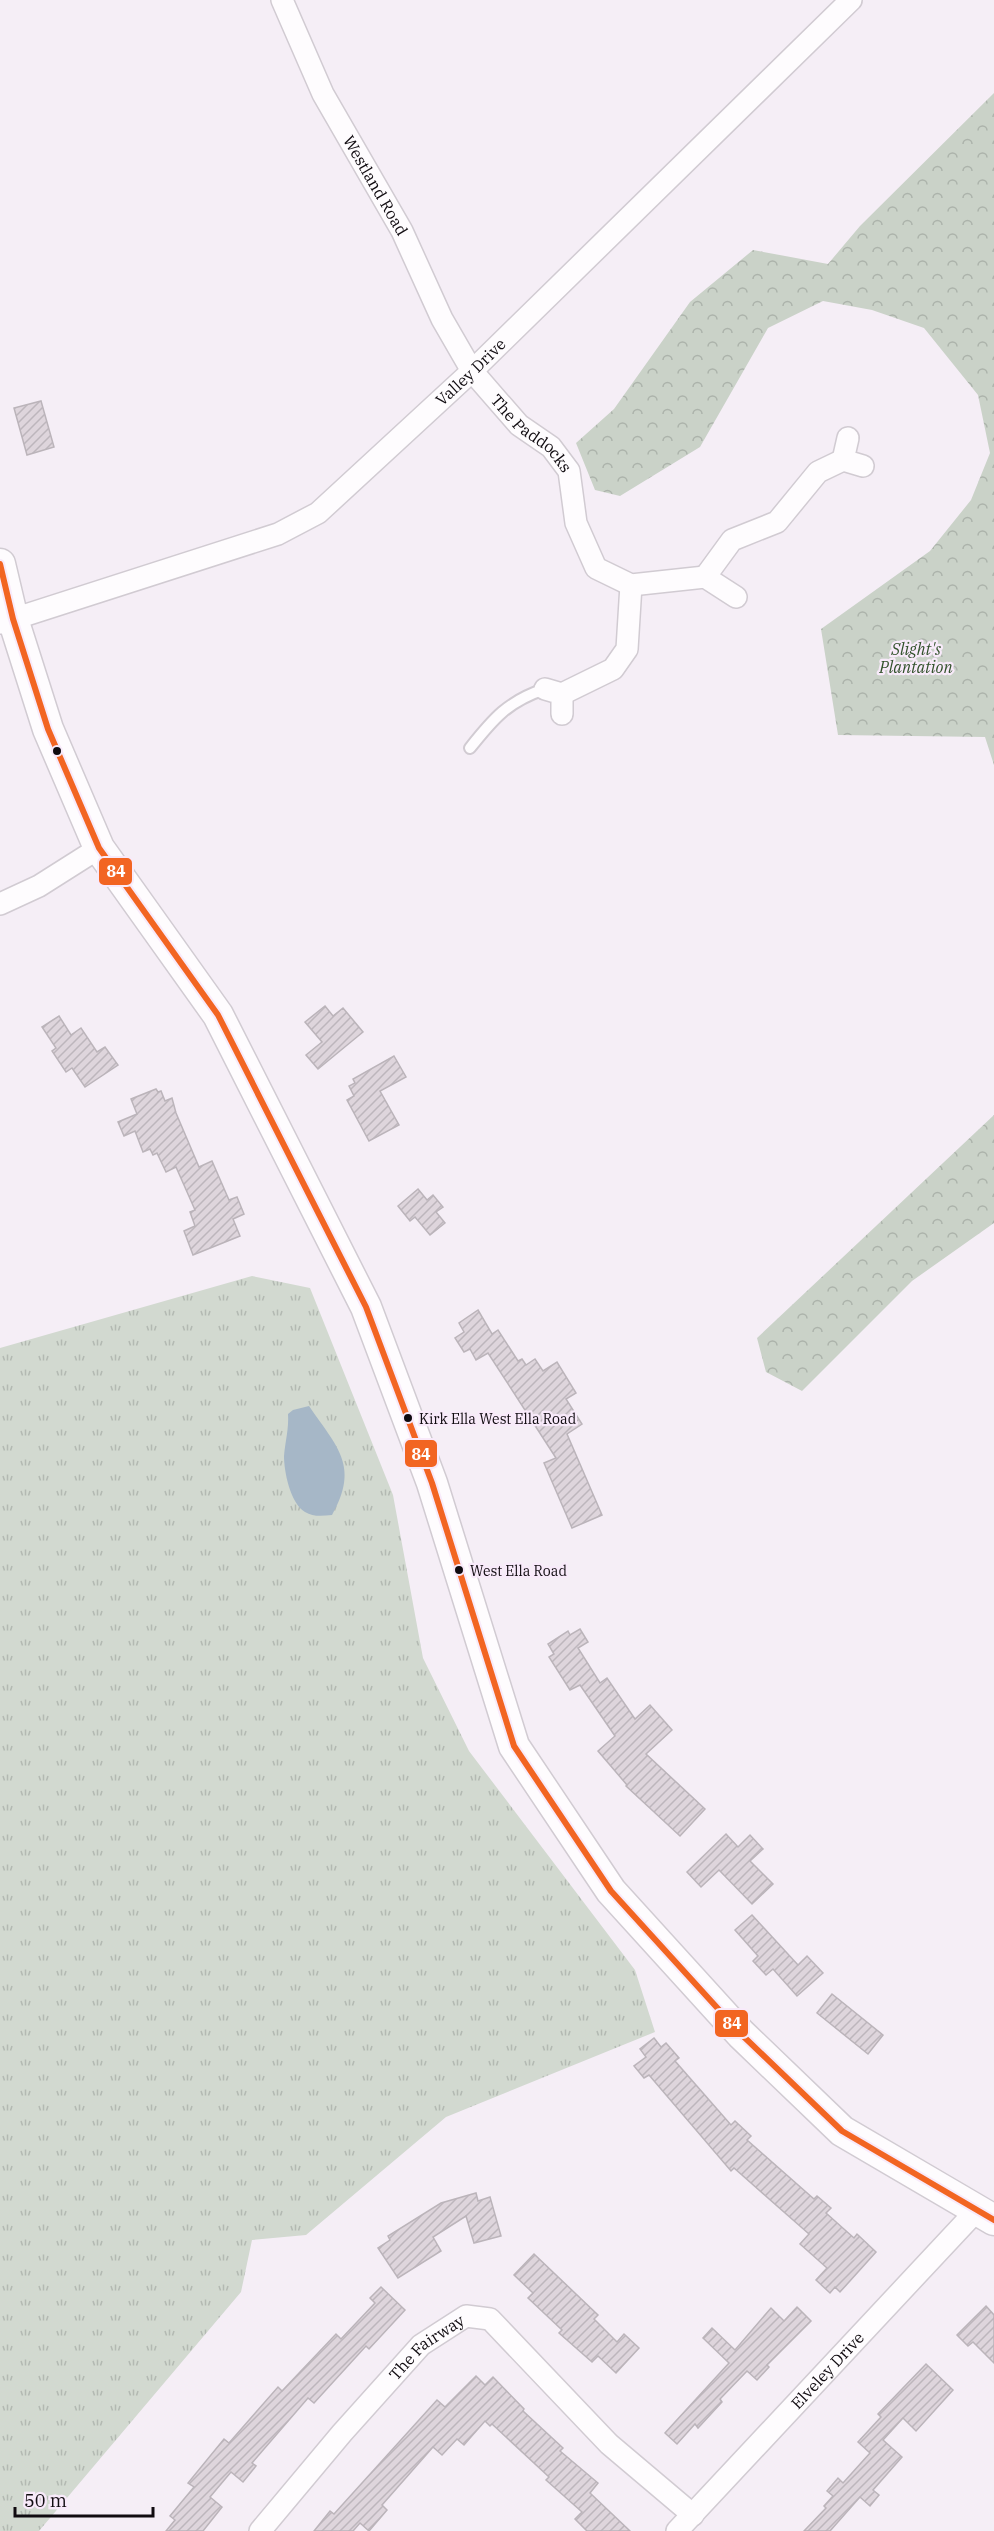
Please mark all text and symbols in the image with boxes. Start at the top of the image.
street label: Westland Road [339,132,412,239]
street label: Valley Drive [431,334,510,410]
street label: The Paddocks [487,390,576,476]
park label: Slight's Plantation [878,639,953,677]
unlabelled marker [51,745,63,757]
line badge: 84 [98,857,133,886]
text: 84 [106,861,126,881]
place label: Kirk Ella West Ella Road [419,1410,577,1428]
marker: Kirk Ella West Ella Road [402,1412,414,1424]
line badge: 84 [404,1439,438,1468]
text: 84 [411,1444,431,1464]
place label: West Ella Road [470,1562,567,1580]
marker: West Ella Road [453,1564,465,1576]
line badge: 84 [714,2009,749,2038]
text: 84 [722,2013,742,2033]
street label: The Fairway [384,2310,468,2384]
street label: Elveley Drive [786,2328,868,2413]
scale bar [15,2480,153,2518]
text: 50 m [24,2489,67,2512]

